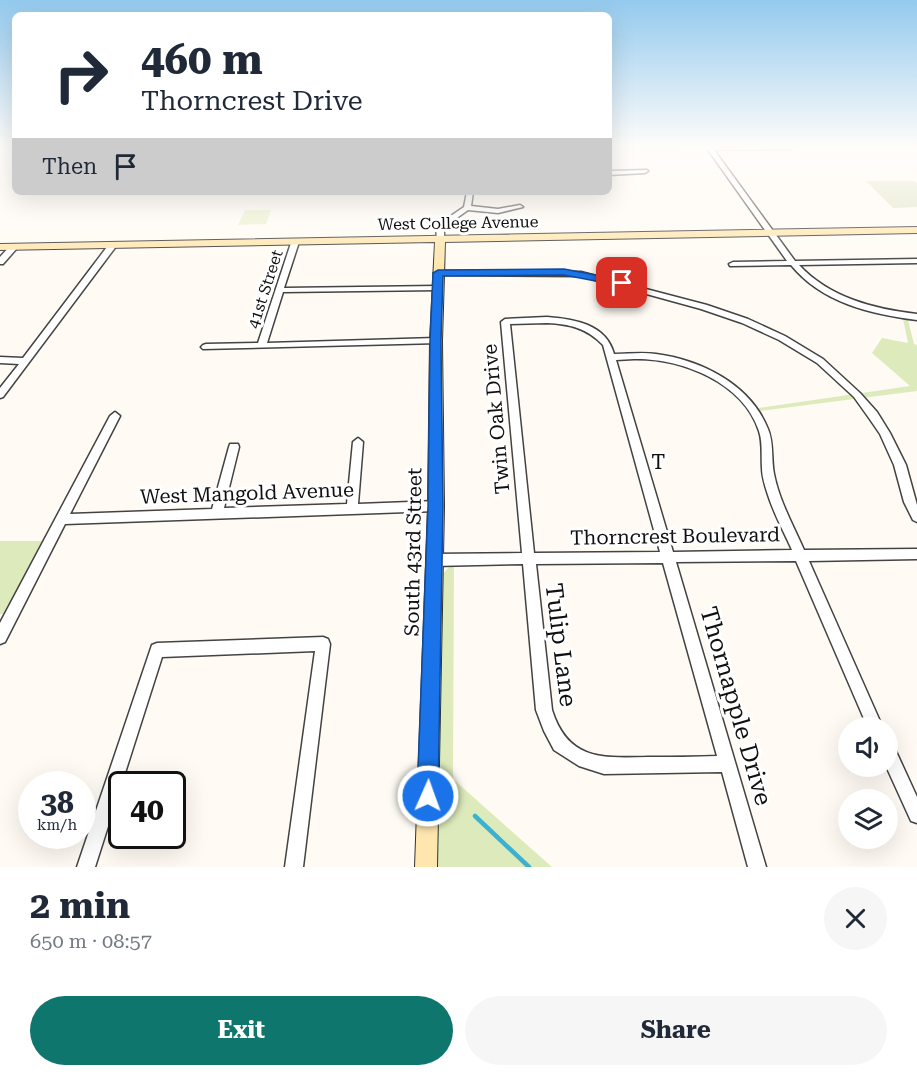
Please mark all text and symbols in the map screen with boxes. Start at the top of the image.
text: 460 m [141,35,263,84]
icon: right [42,36,120,114]
text: Thorncrest Drive [141,85,363,117]
icon: arrive [109,150,142,183]
text: Then [42,154,97,179]
street label: West College Avenue [377,212,539,234]
street label: 41st Street [243,247,287,331]
pin [596,257,647,308]
icon: arrive [605,266,638,299]
street label: Twin Oak Drive [477,343,515,495]
district label: T [651,450,667,474]
street label: South 43rd Street [400,467,426,637]
street label: West Mangold Avenue [140,477,354,509]
street label: Thorncrest Boulevard [570,522,780,550]
street label: Tulip Lane [540,582,582,708]
street label: Thornapple Drive [694,603,778,809]
map controls [838,717,898,849]
button: sound [838,717,898,777]
position arrow [396,764,460,828]
speed limit sign: 40 [108,771,186,849]
text: 38 [40,785,74,820]
button: layers [838,789,898,849]
text: km/h [37,816,77,834]
text: 2 min [30,885,130,927]
button: close [824,887,887,950]
text: 650 m · 08:57 [30,929,152,953]
button: Exit [30,996,453,1065]
button: Share [465,996,887,1065]

